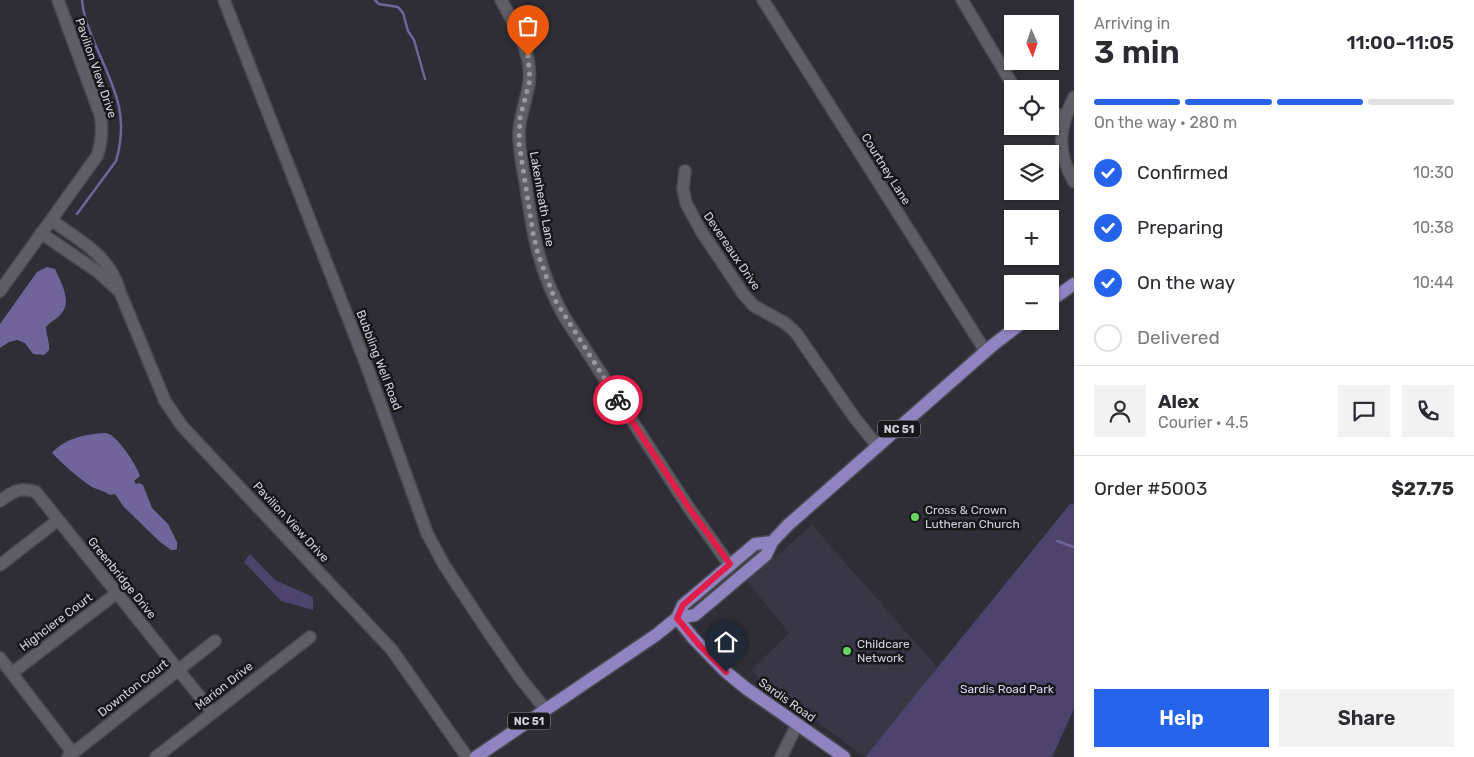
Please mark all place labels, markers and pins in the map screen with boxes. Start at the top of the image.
pin [507,5,549,56]
place label: Cross & Crown Lutheran Church [925,503,1020,531]
marker: Cross & Crown Lutheran Church [909,511,921,523]
pin [705,621,747,672]
place label: Childcare Network [857,637,910,665]
marker: Childcare Network [841,645,853,657]

